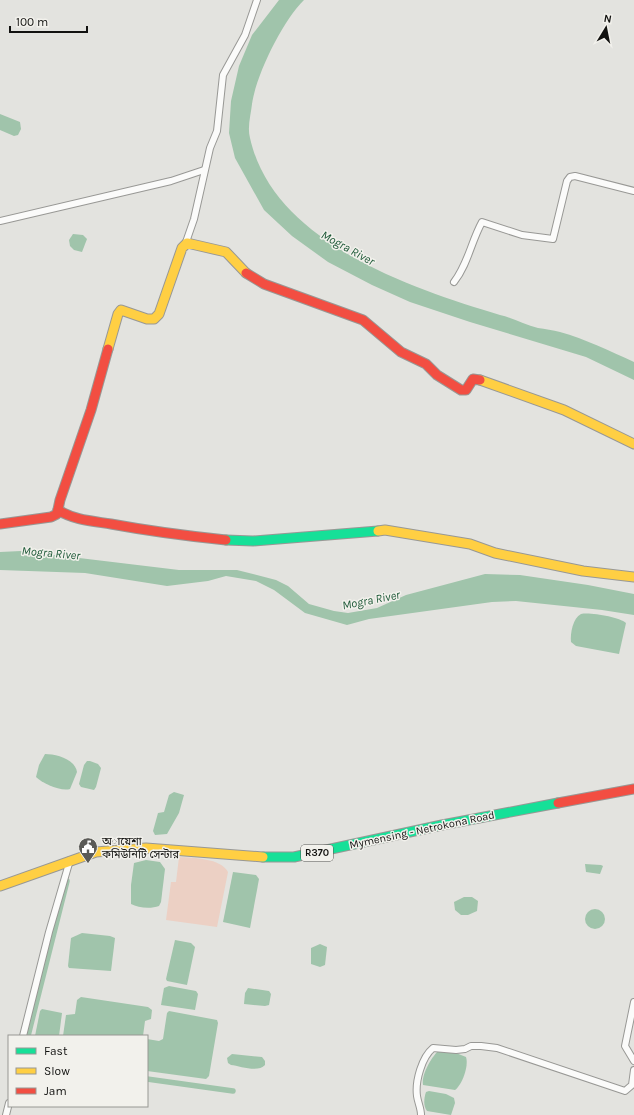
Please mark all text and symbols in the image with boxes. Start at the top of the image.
scale bar [10,8,87,34]
north arrow [586,8,626,48]
text: N [603,12,613,26]
text: 100 m [16,15,48,29]
water label: Mogra River [319,228,378,269]
water label: Mogra River [21,543,82,563]
water label: Mogra River [341,587,402,612]
street label: Mymensing - Netrokona Road [348,808,496,852]
place label: অায়েশা কমিউনিটি সেন্টার [101,835,179,861]
public building icon: অায়েশা কমিউনিটি সেন্টার [77,836,99,864]
road number: R370 [301,845,333,861]
legend [8,1035,148,1107]
text: Fast [44,1044,68,1058]
text: Slow [44,1064,70,1078]
text: Jam [44,1084,67,1098]

